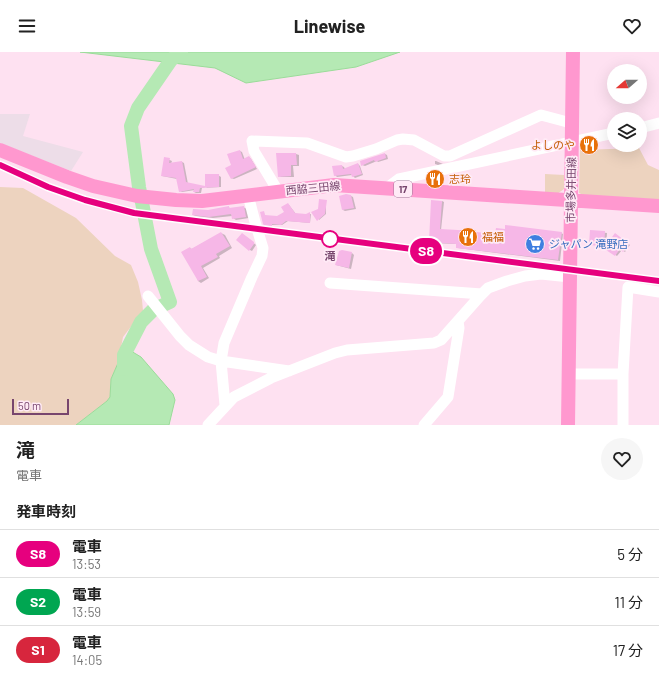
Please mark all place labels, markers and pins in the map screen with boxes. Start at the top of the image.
restaurant icon: よしのや [578,134,600,156]
place label: よしのや [531,138,575,151]
restaurant icon: 志玲 [424,168,446,190]
place label: 志玲 [449,172,471,185]
restaurant icon: 福福 [457,226,479,248]
marker: 滝 [321,230,339,248]
place label: 福福 [482,230,504,243]
supermarket icon: ジャパン 滝野店 [524,233,546,255]
place label: ジャパン 滝野店 [549,237,628,250]
place label: 滝 [325,249,336,262]

